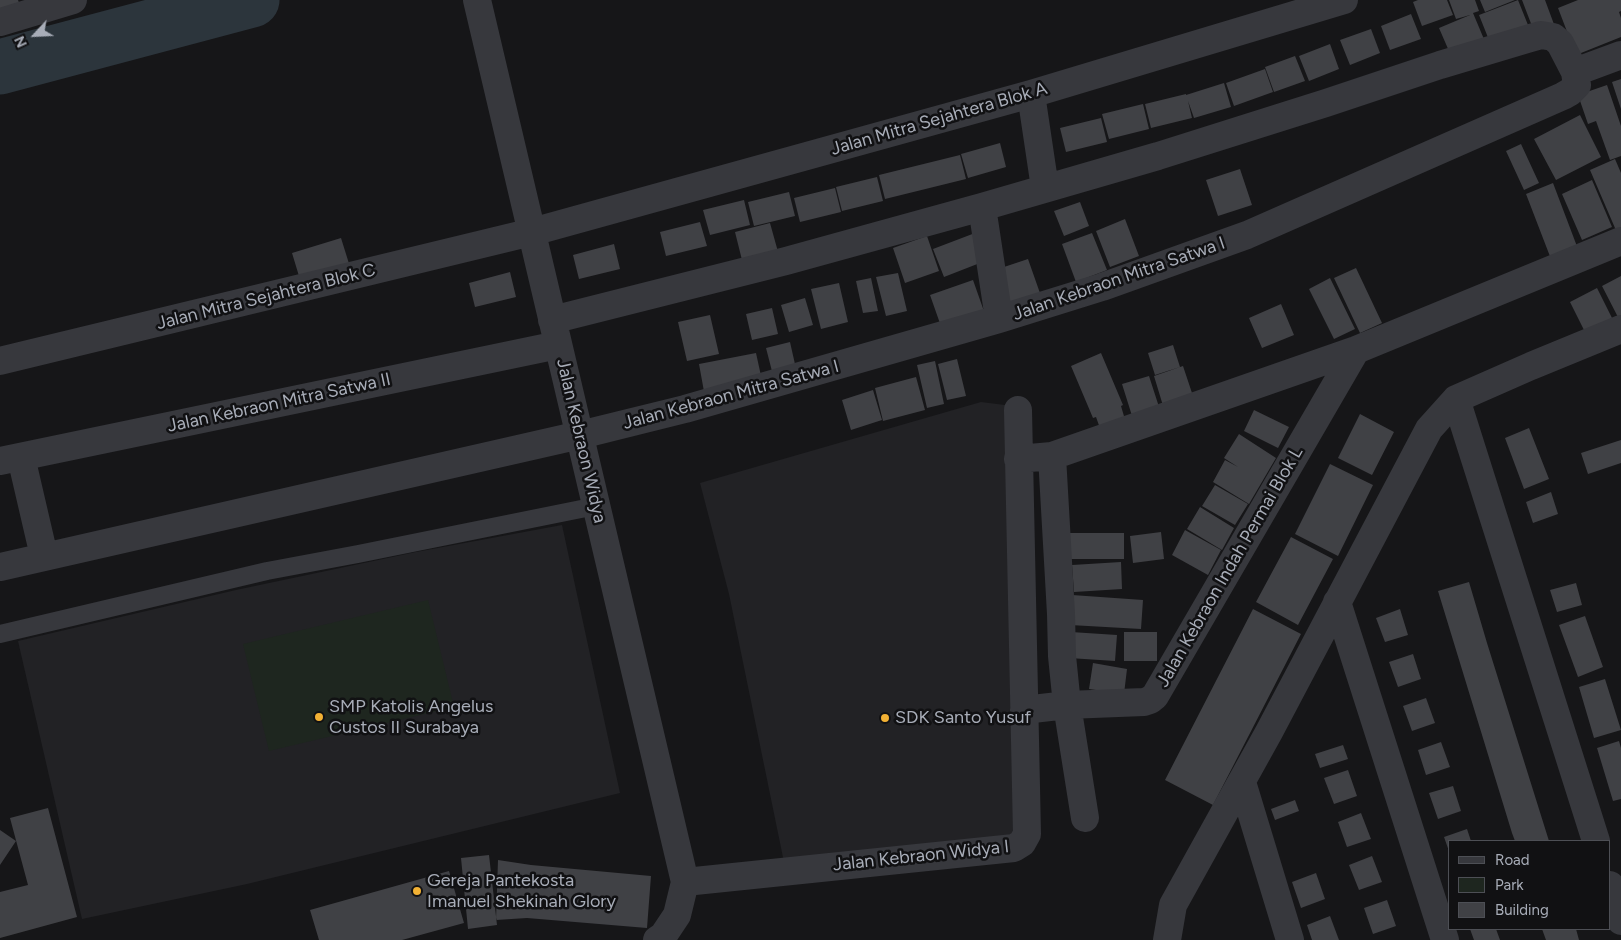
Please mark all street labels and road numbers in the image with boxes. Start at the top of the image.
street label: Jalan Mitra Sejahtera Blok A [828,78,1050,160]
street label: Jalan Kebraon Mitra Satwa I [1010,233,1228,325]
street label: Jalan Mitra Sejahtera Blok C [154,259,378,335]
street label: Jalan Kebraon Mitra Satwa I [621,356,841,434]
street label: Jalan Kebraon Widya [552,357,610,525]
street label: Jalan Kebraon Mitra Satwa II [165,369,393,437]
street label: Jalan Kebraon Indah Permai Blok L [1152,443,1308,691]
street label: Jalan Kebraon Widya I [832,836,1010,876]

